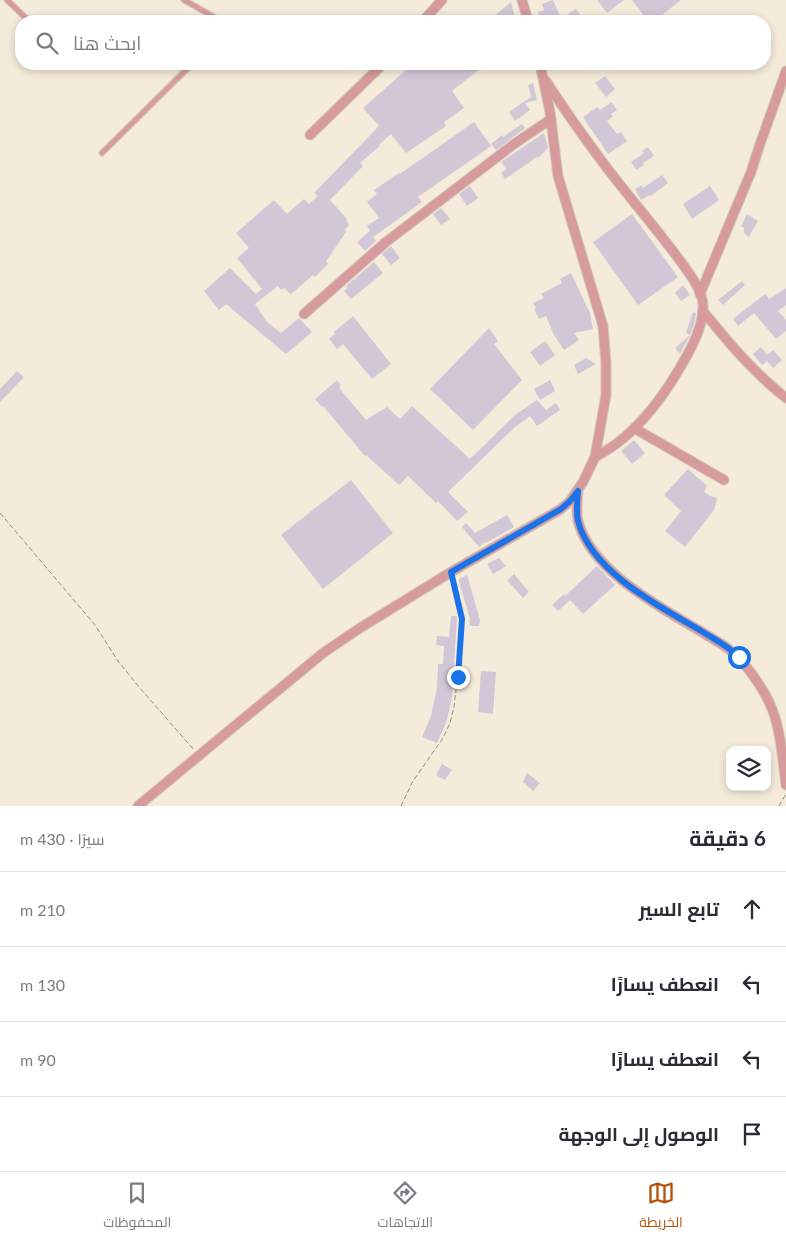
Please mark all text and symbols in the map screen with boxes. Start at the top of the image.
search box [15,15,771,70]
icon: search [33,29,61,57]
text: ابحث هنا [73,31,141,54]
route start [728,646,751,669]
route end [447,666,470,689]
map controls [726,746,771,791]
button: layers [726,746,771,791]
text: 6 دقيقة [689,825,766,850]
text: سيرًا · 430 m [20,829,105,848]
icon: ahead [738,895,766,923]
text: تابع السير [639,897,719,920]
text: 210 m [20,900,65,919]
icon: left [738,970,766,998]
text: انعطف يسارًا [611,972,719,995]
text: 130 m [20,975,65,994]
icon: left [738,1045,766,1073]
text: انعطف يسارًا [611,1047,719,1070]
text: 90 m [20,1050,56,1069]
icon: arrive [738,1120,766,1148]
text: الوصول إلى الوجهة [558,1122,719,1145]
tab: المحفوظات [103,1179,171,1235]
tab: الاتجاهات [378,1179,433,1235]
tab: الخريطة [639,1179,683,1235]

